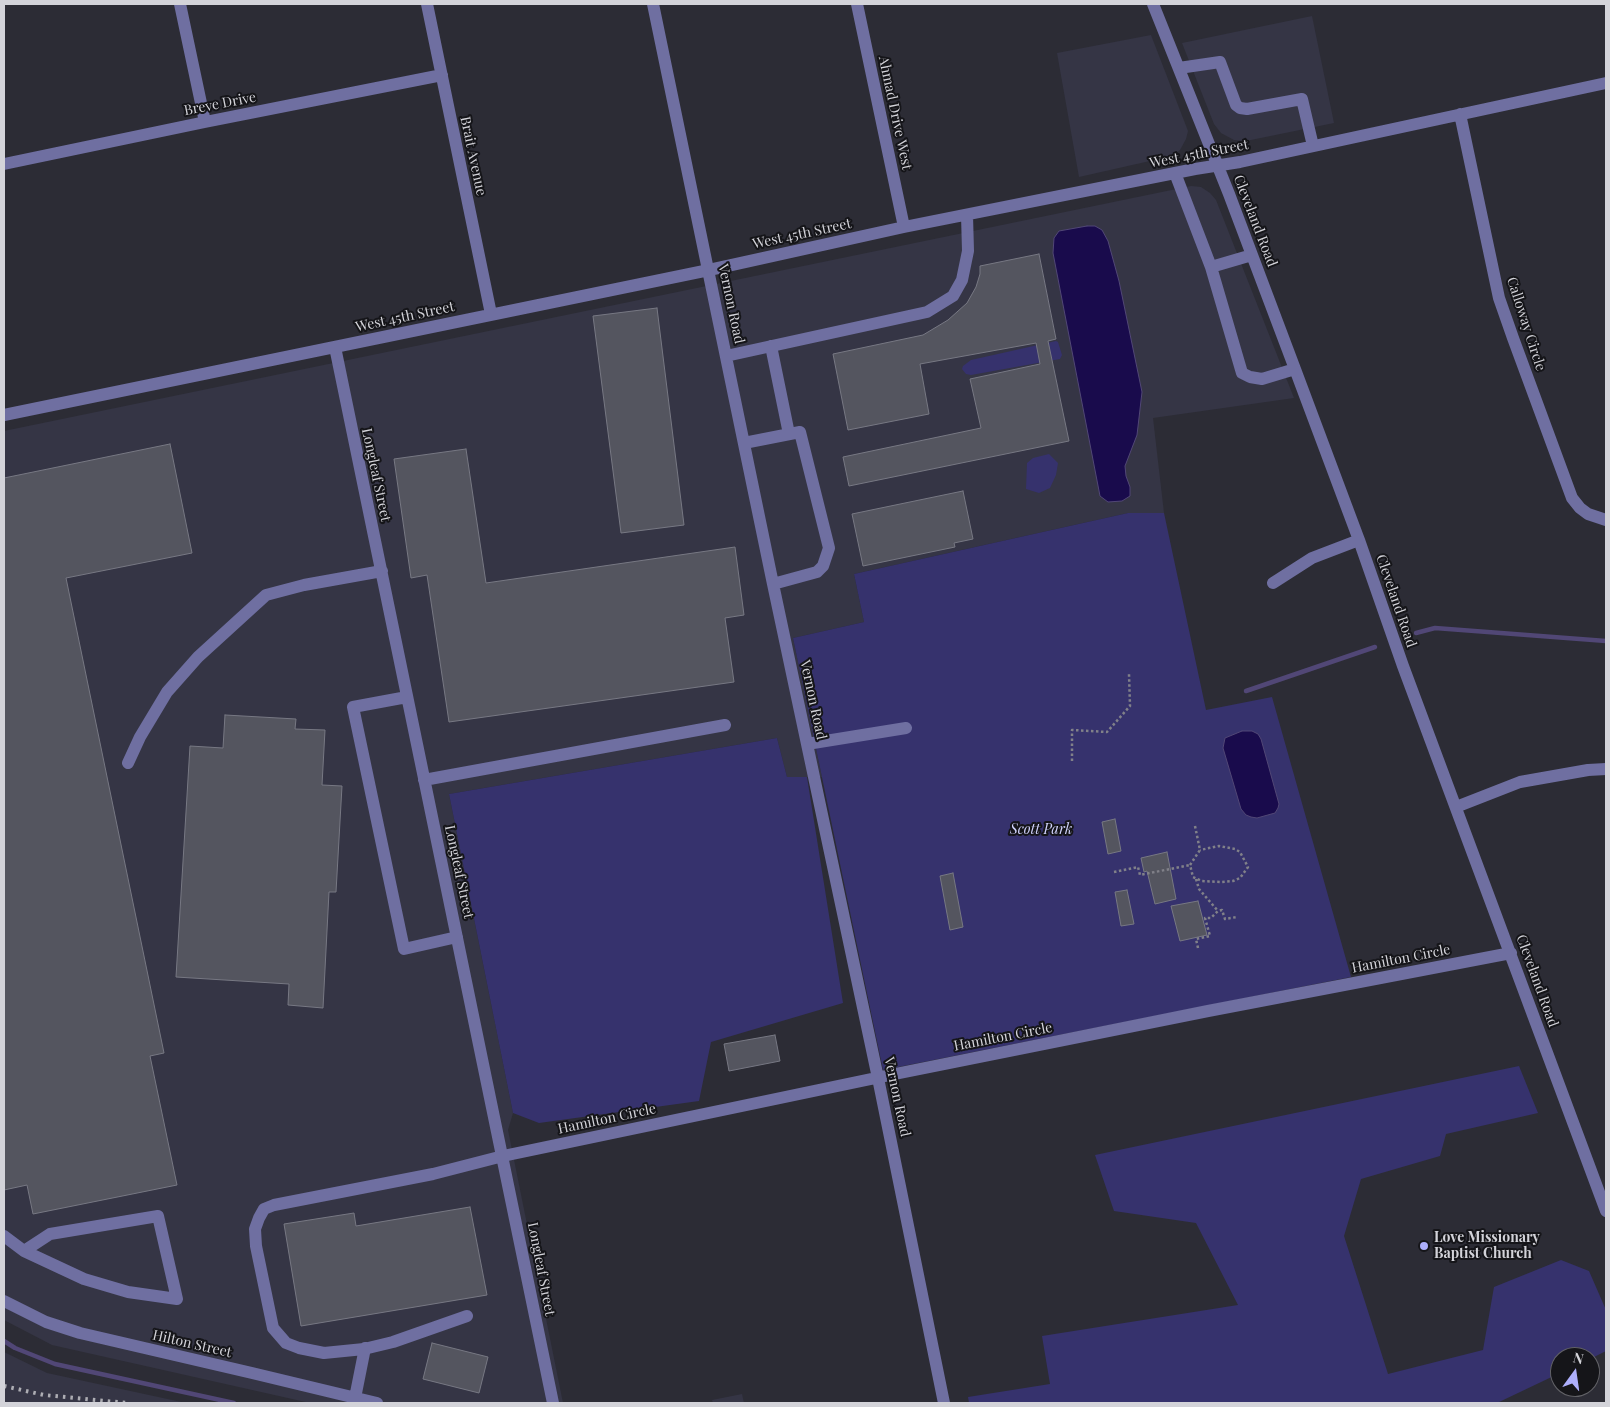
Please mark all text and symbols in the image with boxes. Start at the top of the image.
street label: Ahmad Drive West [875,55,915,171]
street label: Breve Drive [182,89,258,119]
street label: Brait Avenue [456,115,490,197]
street label: West 45th Street [1148,136,1250,172]
street label: Cleveland Road [1230,173,1280,269]
street label: West 45th Street [751,215,853,253]
street label: Vernon Road [714,263,748,345]
street label: Calloway Circle [1503,275,1549,373]
street label: West 45th Street [354,298,456,336]
street label: Longleaf Street [358,427,394,523]
street label: Cleveland Road [1372,552,1420,650]
street label: Vernon Road [796,659,830,741]
park label: Scott Park [1010,822,1072,838]
street label: Longleaf Street [441,824,477,920]
street label: Cleveland Road [1512,932,1562,1030]
street label: Hamilton Circle [1350,941,1452,977]
street label: Hamilton Circle [952,1019,1054,1055]
street label: Vernon Road [880,1056,914,1138]
street label: Hamilton Circle [556,1100,658,1138]
street label: Longleaf Street [524,1221,558,1317]
place label: Love Missionary Baptist Church [1434,1230,1540,1262]
marker: Love Missionary Baptist Church [1418,1240,1430,1252]
street label: Hilton Street [151,1327,233,1361]
north arrow [1550,1347,1600,1397]
text: N [1571,1347,1586,1368]

